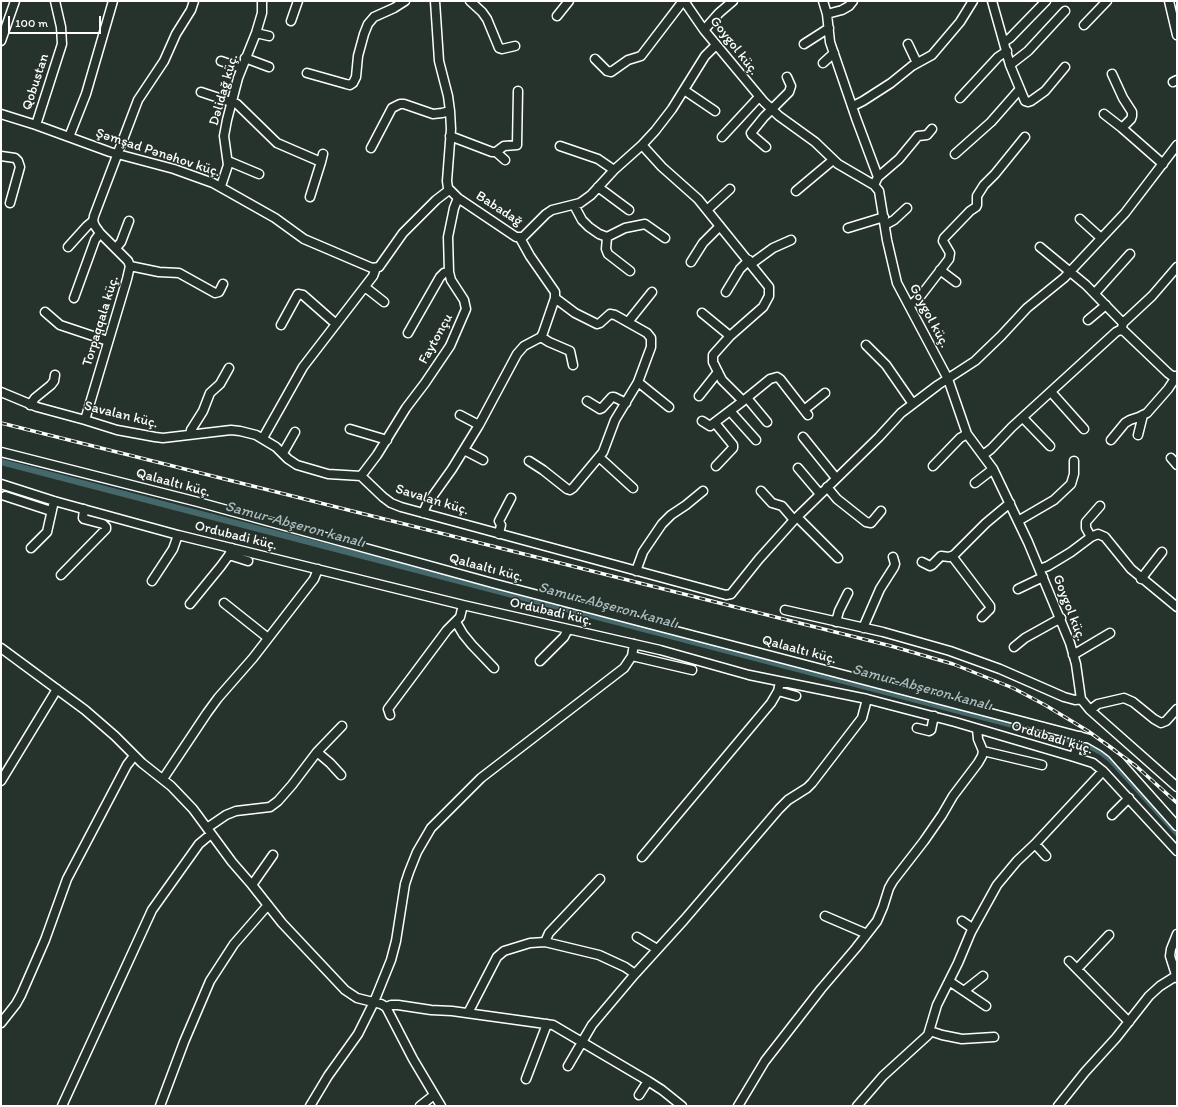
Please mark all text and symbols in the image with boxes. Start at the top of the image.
scale bar [10,8,103,34]
street label: Goygol küç. [706,13,762,79]
text: 100 m [15,16,48,30]
street label: Qobustan [19,51,53,113]
street label: Dəlidağ küç. [206,52,242,128]
street label: Şəmşad Pənəhov küç. [94,125,222,181]
street label: Babadağ [472,188,526,230]
street label: Torpaqqala küç. [79,274,123,368]
street label: Goygol küç. [905,281,953,351]
street label: Faytonçu [415,311,457,367]
street label: Savalan küç. [82,398,160,432]
street label: Qalaaltı küç. [134,465,212,501]
street label: Savalan küç. [393,481,471,519]
water label: Samur-Abşeron kanalı [223,498,367,552]
street label: Ordubadi küç. [193,518,279,554]
street label: Qalaaltı küç. [447,550,525,586]
street label: Goygol küç. [1049,572,1089,644]
water label: Samur-Abşeron kanalı [536,579,680,633]
street label: Ordubadi küç. [508,594,594,630]
street label: Qalaaltı küç. [760,632,838,668]
water label: Samur-Abşeron kanalı [850,661,994,715]
street label: Ordubadi küç. [1009,718,1095,758]

